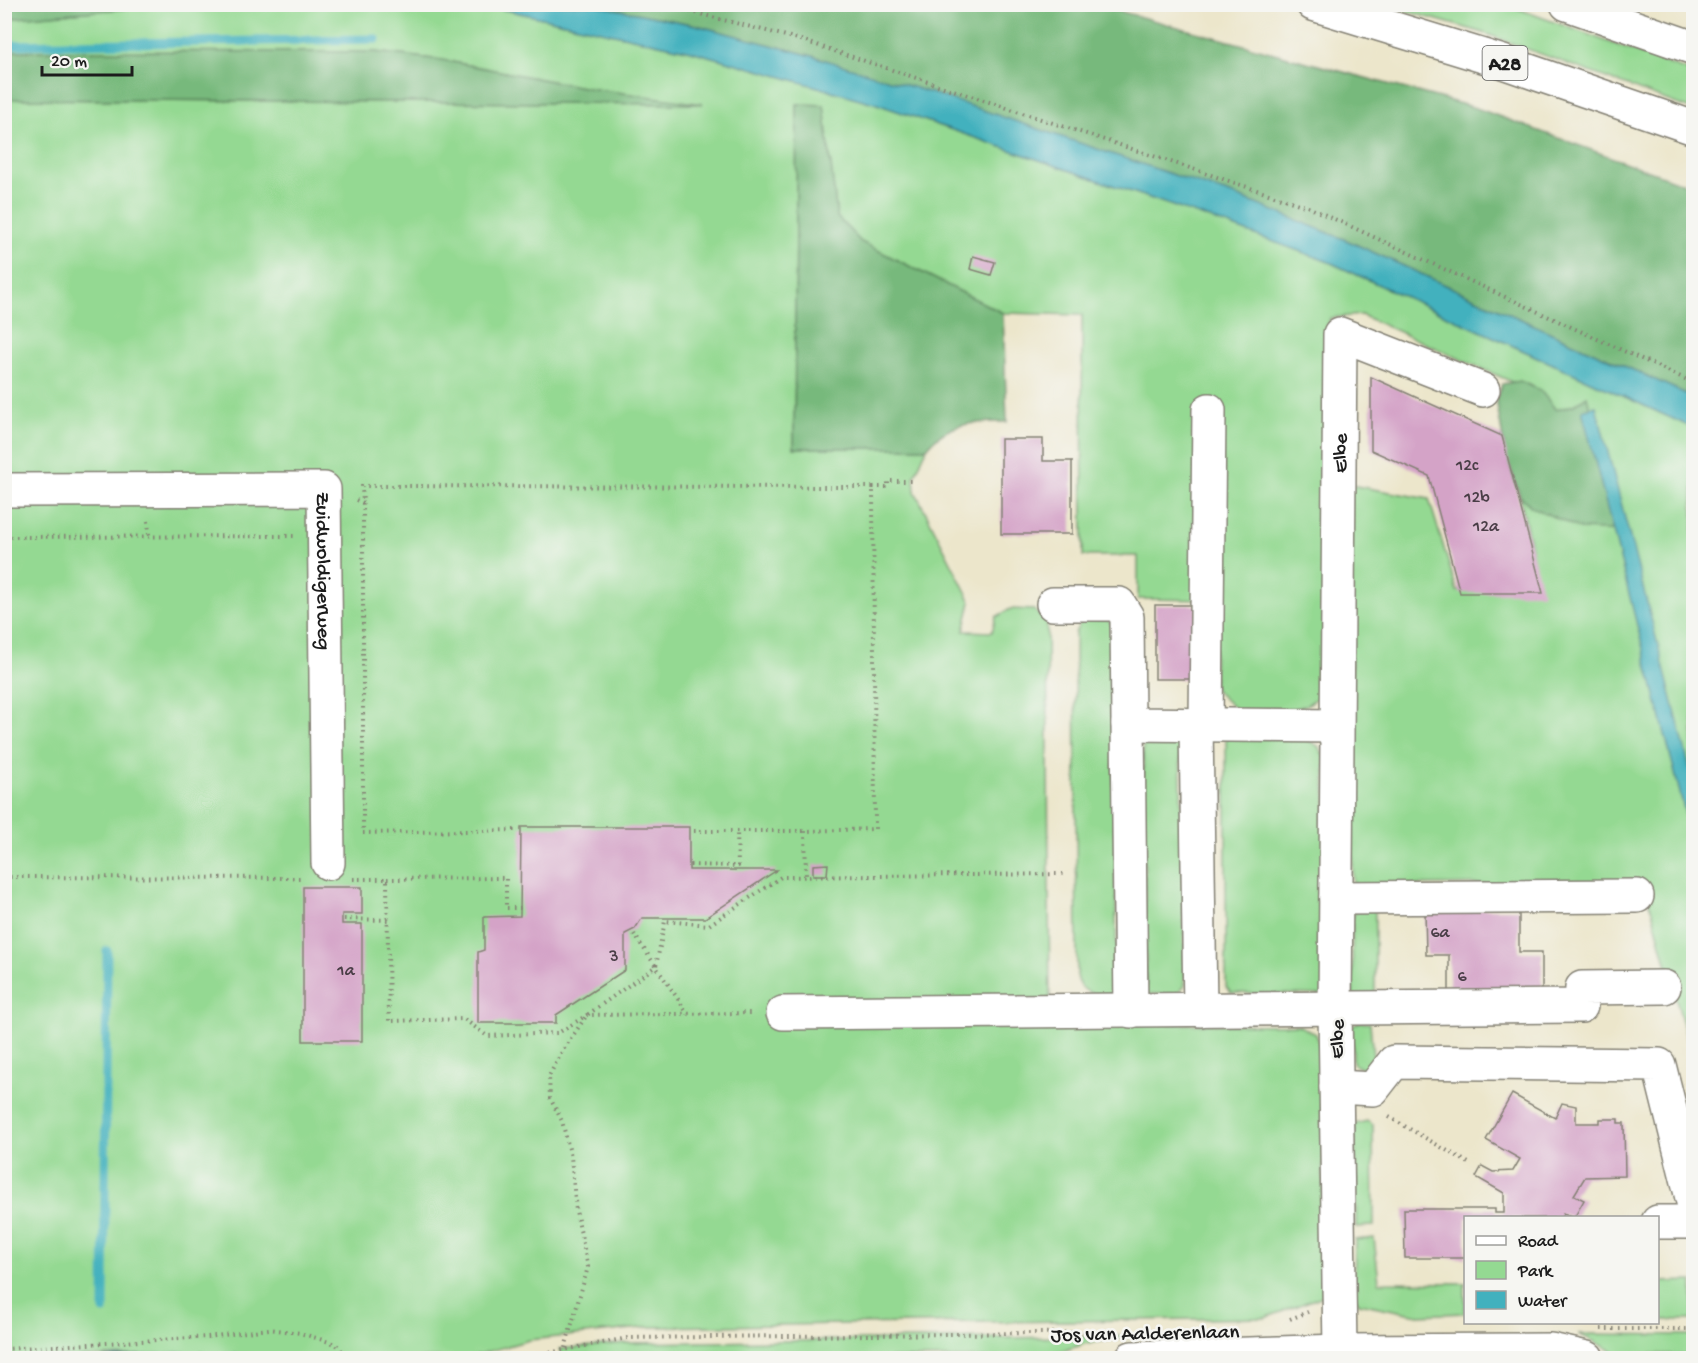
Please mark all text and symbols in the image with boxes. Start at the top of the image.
scale bar [42,39,132,77]
road number: A28 [1482,46,1528,80]
text: 20 m [51,52,87,73]
street label: Elbe [1330,432,1355,473]
house number: 12c [1455,456,1479,477]
house number: 12b [1463,488,1490,509]
street label: Zuidwoldigerweg [308,492,335,650]
house number: 12a [1472,517,1500,538]
house number: 6a [1430,923,1451,944]
house number: 3 [608,947,619,968]
house number: 1a [336,961,356,982]
house number: 6 [1457,967,1467,988]
street label: Elbe [1327,1018,1352,1059]
legend [1464,1216,1659,1324]
text: Road [1518,1232,1559,1253]
text: Park [1517,1262,1554,1283]
text: Water [1518,1292,1568,1313]
street label: Jos van Aalderenlaan [1051,1321,1240,1350]

